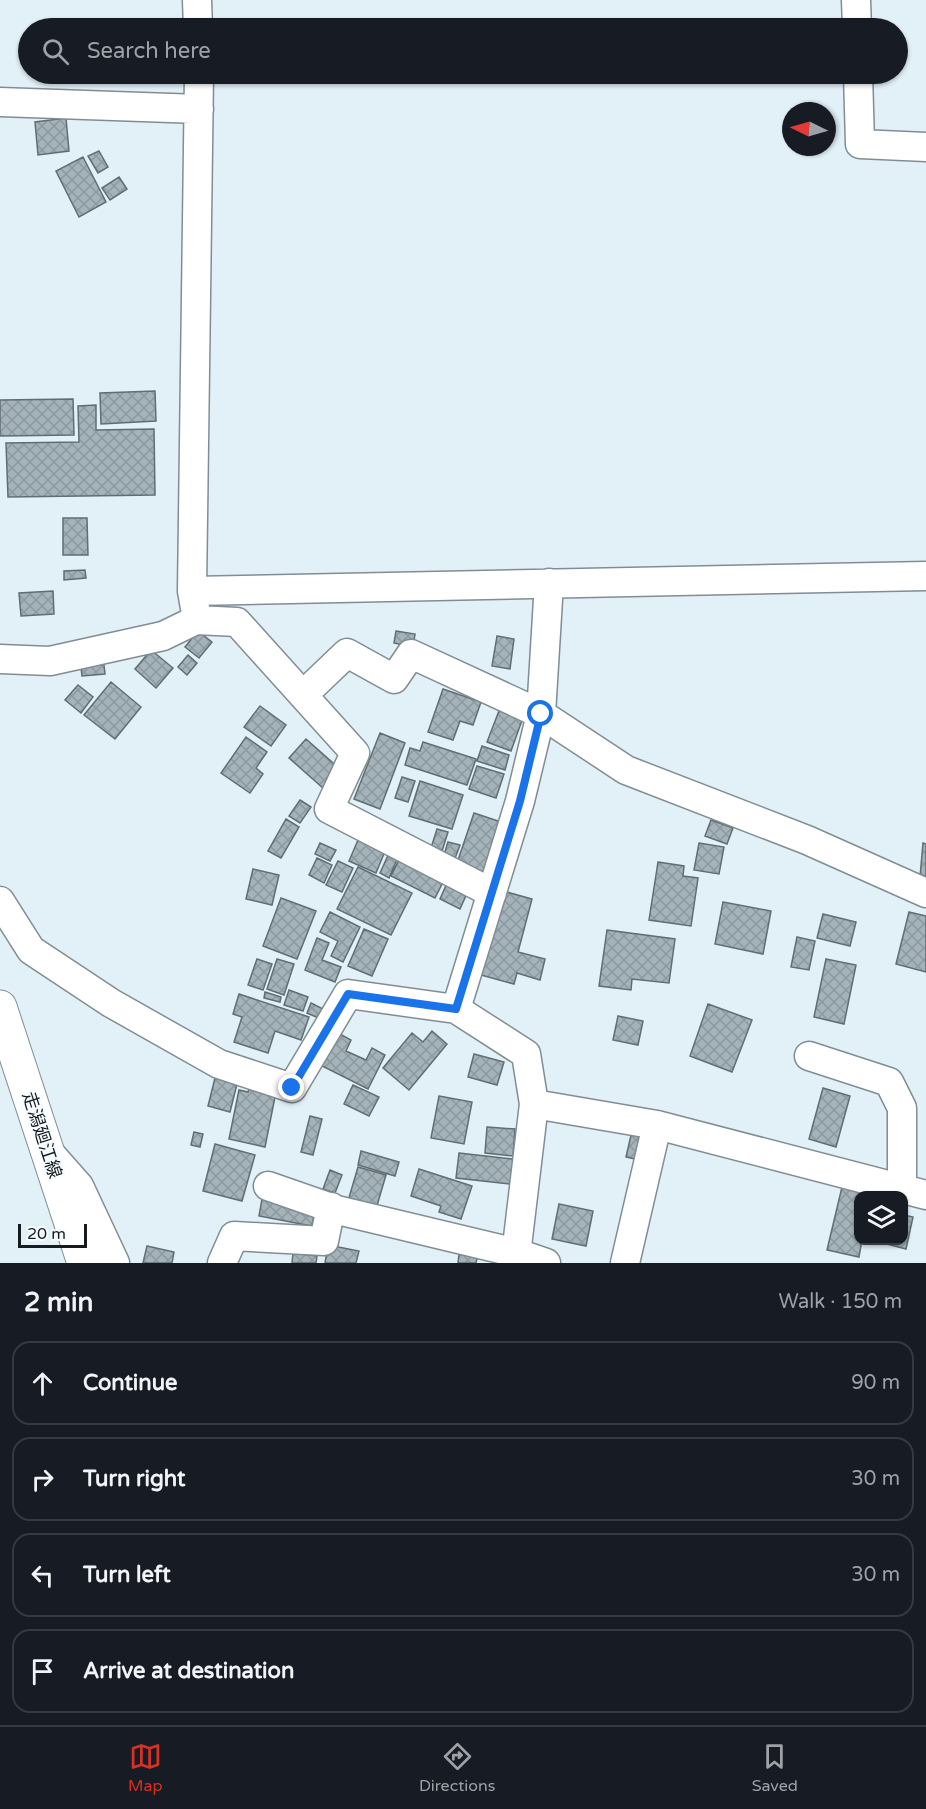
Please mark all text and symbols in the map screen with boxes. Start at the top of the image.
search box [18,18,908,84]
icon: search [39,35,72,68]
text: Search here [87,38,211,64]
north arrow [782,102,836,156]
route start [527,700,553,726]
route end [278,1074,304,1100]
street label: 走潟廻江線 [18,1089,66,1181]
map controls [854,1191,908,1245]
button: layers [854,1191,908,1245]
scale bar [18,1221,87,1248]
text: 20 m [27,1224,66,1244]
text: 2 min [24,1287,93,1318]
text: Walk · 150 m [779,1290,902,1314]
icon: ahead [26,1367,59,1400]
text: Continue [83,1370,178,1396]
text: 90 m [851,1371,900,1395]
icon: right [26,1463,59,1496]
text: Turn right [83,1466,185,1492]
text: 30 m [851,1467,900,1491]
icon: left [26,1559,59,1592]
text: Turn left [83,1562,171,1588]
text: 30 m [851,1563,900,1587]
icon: arrive [26,1655,59,1688]
text: Arrive at destination [83,1658,294,1684]
tab: Map [128,1740,163,1796]
tab: Directions [419,1740,495,1796]
tab: Saved [752,1740,798,1796]

